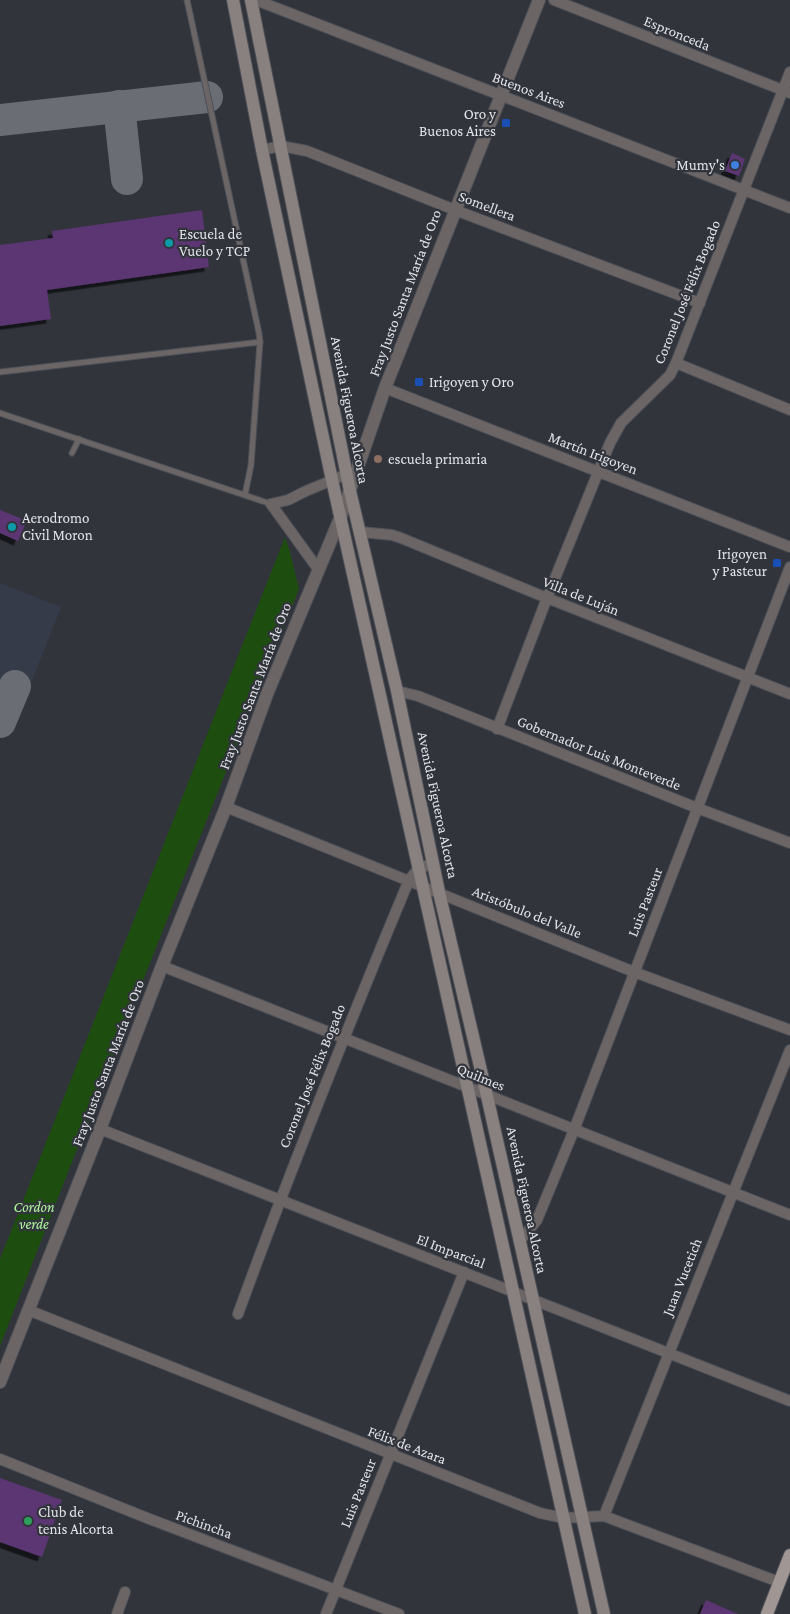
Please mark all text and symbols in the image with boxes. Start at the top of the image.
street label: Espronceda [641,12,712,54]
street label: Buenos Aires [490,69,568,111]
place label: Oro y Buenos Aires [419,106,496,139]
marker: Oro y Buenos Aires [500,117,512,129]
place label: Mumy's [676,157,725,174]
marker: Mumy's [729,159,741,171]
street label: Somellera [456,188,518,224]
street label: Fray Justo Santa María de Oro [366,207,445,379]
street label: Coronel José Félix Bogado [651,218,724,367]
place label: Escuela de Vuelo y TCP [179,226,250,260]
marker: Escuela de Vuelo y TCP [163,237,175,249]
street label: Avenida Figueroa Alcorta [327,335,372,485]
place label: Irigoyen y Oro [429,374,514,391]
marker: Irigoyen y Oro [413,376,425,388]
street label: Martín Irigoyen [546,429,640,478]
place label: escuela primaria [388,451,487,468]
marker: escuela primaria [372,453,384,465]
place label: Aerodromo Civil Moron [22,510,93,543]
marker: Aerodromo Civil Moron [6,521,18,533]
place label: Irigoyen y Pasteur [711,546,768,580]
marker: Irigoyen y Pasteur [771,557,783,569]
street label: Villa de Luján [540,573,622,620]
street label: Fray Justo Santa María de Oro [216,600,295,772]
street label: Gobernador Luis Monteverde [515,713,684,793]
street label: Avenida Figueroa Alcorta [414,730,461,880]
street label: Luis Pasteur [624,865,666,939]
street label: Aristóbulo del Valle [470,883,584,941]
street label: Fray Justo Santa María de Oro [69,977,148,1149]
street label: Coronel José Félix Bogado [276,1002,349,1151]
street label: Quilmes [455,1060,507,1094]
street label: Avenida Figueroa Alcorta [503,1125,550,1275]
park label: Cordon verde [13,1199,55,1232]
street label: El Imparcial [414,1231,488,1272]
street label: Juan Vucetich [658,1236,706,1320]
street label: Félix de Azara [366,1423,448,1467]
street label: Luis Pasteur [337,1456,379,1530]
place label: Club de tenis Alcorta [38,1504,113,1537]
street label: Pichincha [174,1506,234,1542]
marker: Club de tenis Alcorta [22,1515,34,1527]

